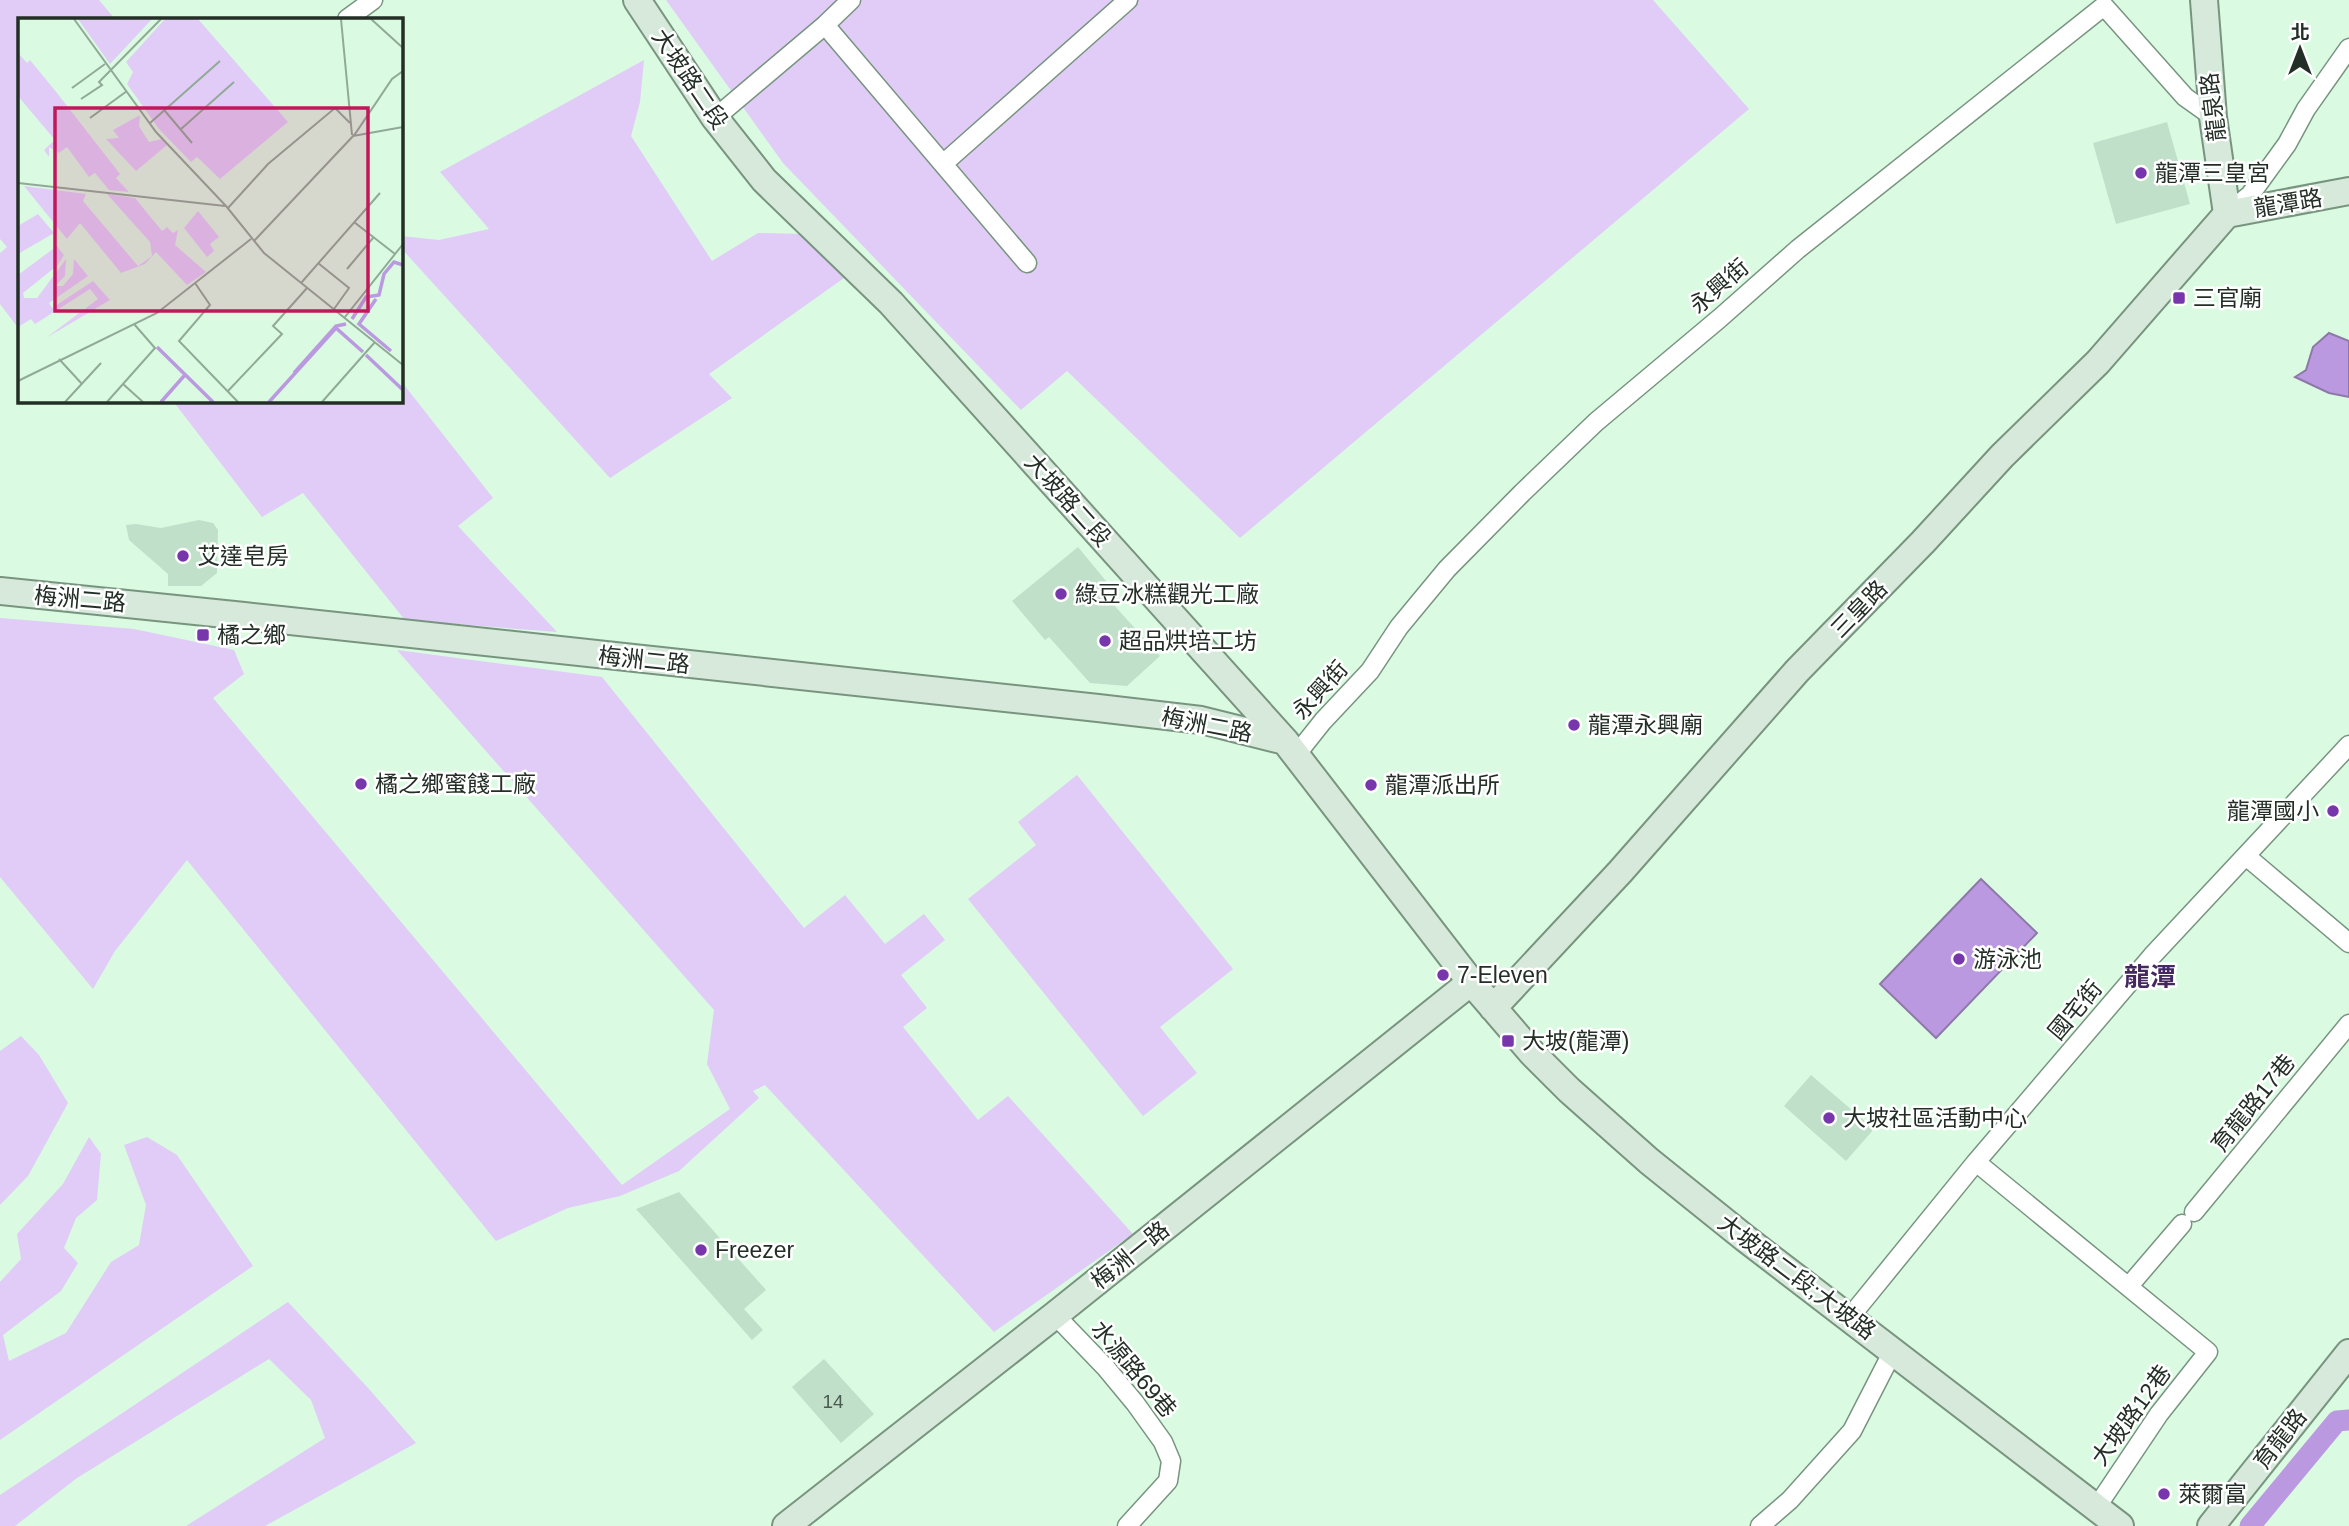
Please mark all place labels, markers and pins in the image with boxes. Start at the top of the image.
place label: 龍潭三皇宮 [2155,160,2270,186]
marker: 龍潭三皇宮 [2133,165,2149,181]
place label: 三官廟 [2193,285,2262,311]
marker: 三官廟 [2171,290,2187,306]
place label: 艾達皂房 [197,543,289,569]
marker: 艾達皂房 [175,548,191,564]
place label: 綠豆冰糕觀光工廠 [1075,581,1259,607]
marker: 綠豆冰糕觀光工廠 [1053,586,1069,602]
place label: 橘之鄉 [217,622,286,648]
marker: 橘之鄉 [195,627,211,643]
place label: 超品烘培工坊 [1119,628,1257,654]
marker: 超品烘培工坊 [1097,633,1113,649]
place label: 龍潭永興廟 [1588,712,1703,738]
marker: 龍潭永興廟 [1566,717,1582,733]
place label: 橘之鄉蜜餞工廠 [375,771,536,797]
place label: 龍潭派出所 [1385,772,1500,798]
marker: 橘之鄉蜜餞工廠 [353,776,369,792]
marker: 龍潭派出所 [1363,777,1379,793]
place label: 龍潭國小 [2227,798,2319,824]
marker: 龍潭國小 [2325,803,2341,819]
place label: 游泳池 [1973,946,2042,972]
marker: 游泳池 [1951,951,1967,967]
place label: 7-Eleven [1457,962,1548,988]
marker: 7-Eleven [1435,967,1451,983]
place label: 大坡(龍潭) [1522,1028,1629,1054]
marker: 大坡(龍潭) [1500,1033,1516,1049]
place label: 大坡社區活動中心 [1843,1105,2027,1131]
marker: 大坡社區活動中心 [1821,1110,1837,1126]
place label: Freezer [715,1237,795,1263]
marker: Freezer [693,1242,709,1258]
place label: 萊爾富 [2178,1481,2247,1507]
marker: 萊爾富 [2156,1486,2172,1502]

